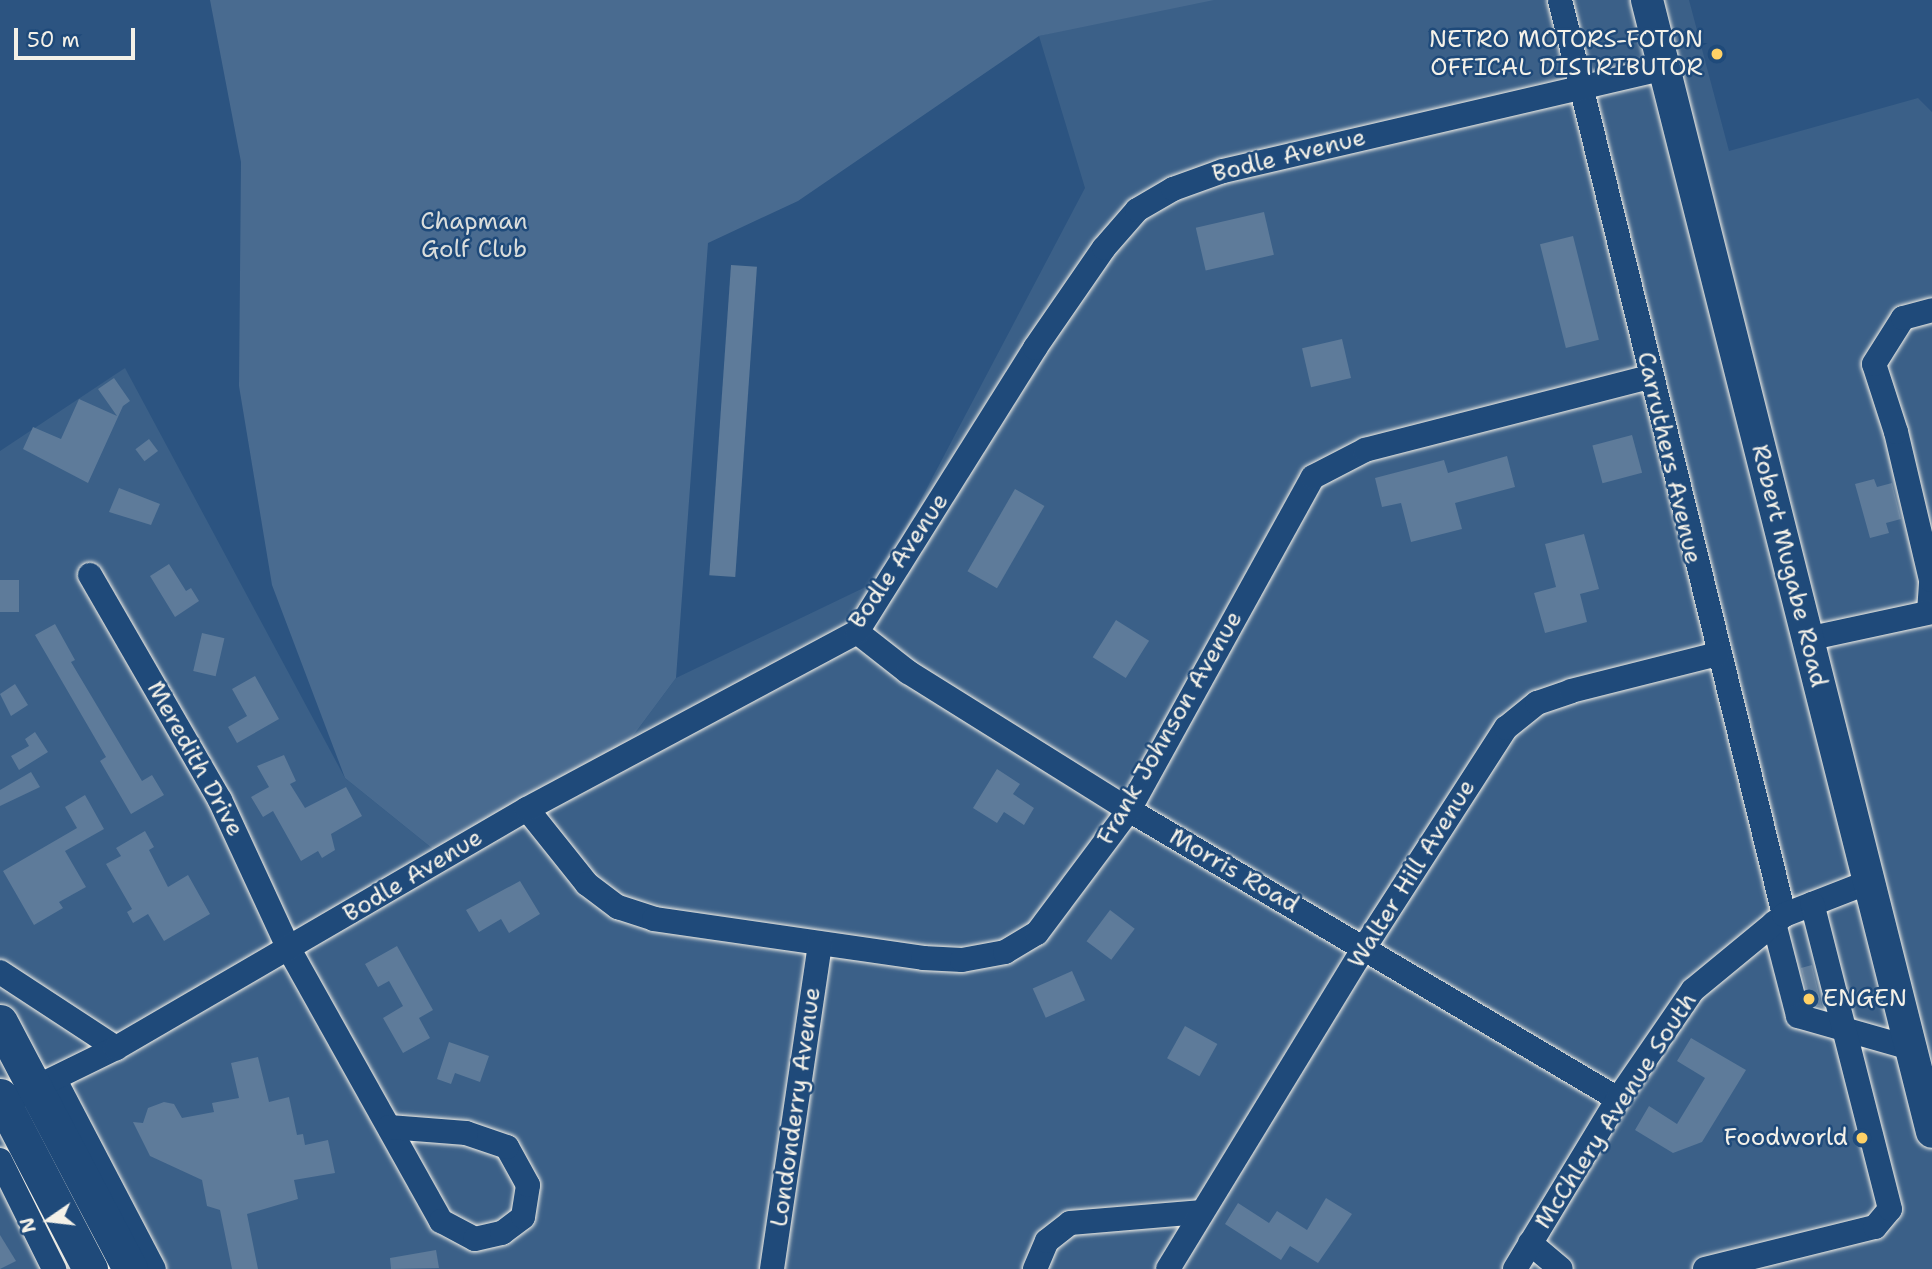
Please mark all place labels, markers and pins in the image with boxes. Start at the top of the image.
place label: NETRO MOTORS-FOTON OFFICAL DISTRIBUTOR [1429,26,1703,82]
marker: NETRO MOTORS-FOTON OFFICAL DISTRIBUTOR [1709,46,1725,62]
place label: ENGEN [1823,985,1907,1013]
marker: ENGEN [1801,991,1817,1007]
place label: Foodworld [1724,1124,1848,1152]
marker: Foodworld [1854,1130,1870,1146]

